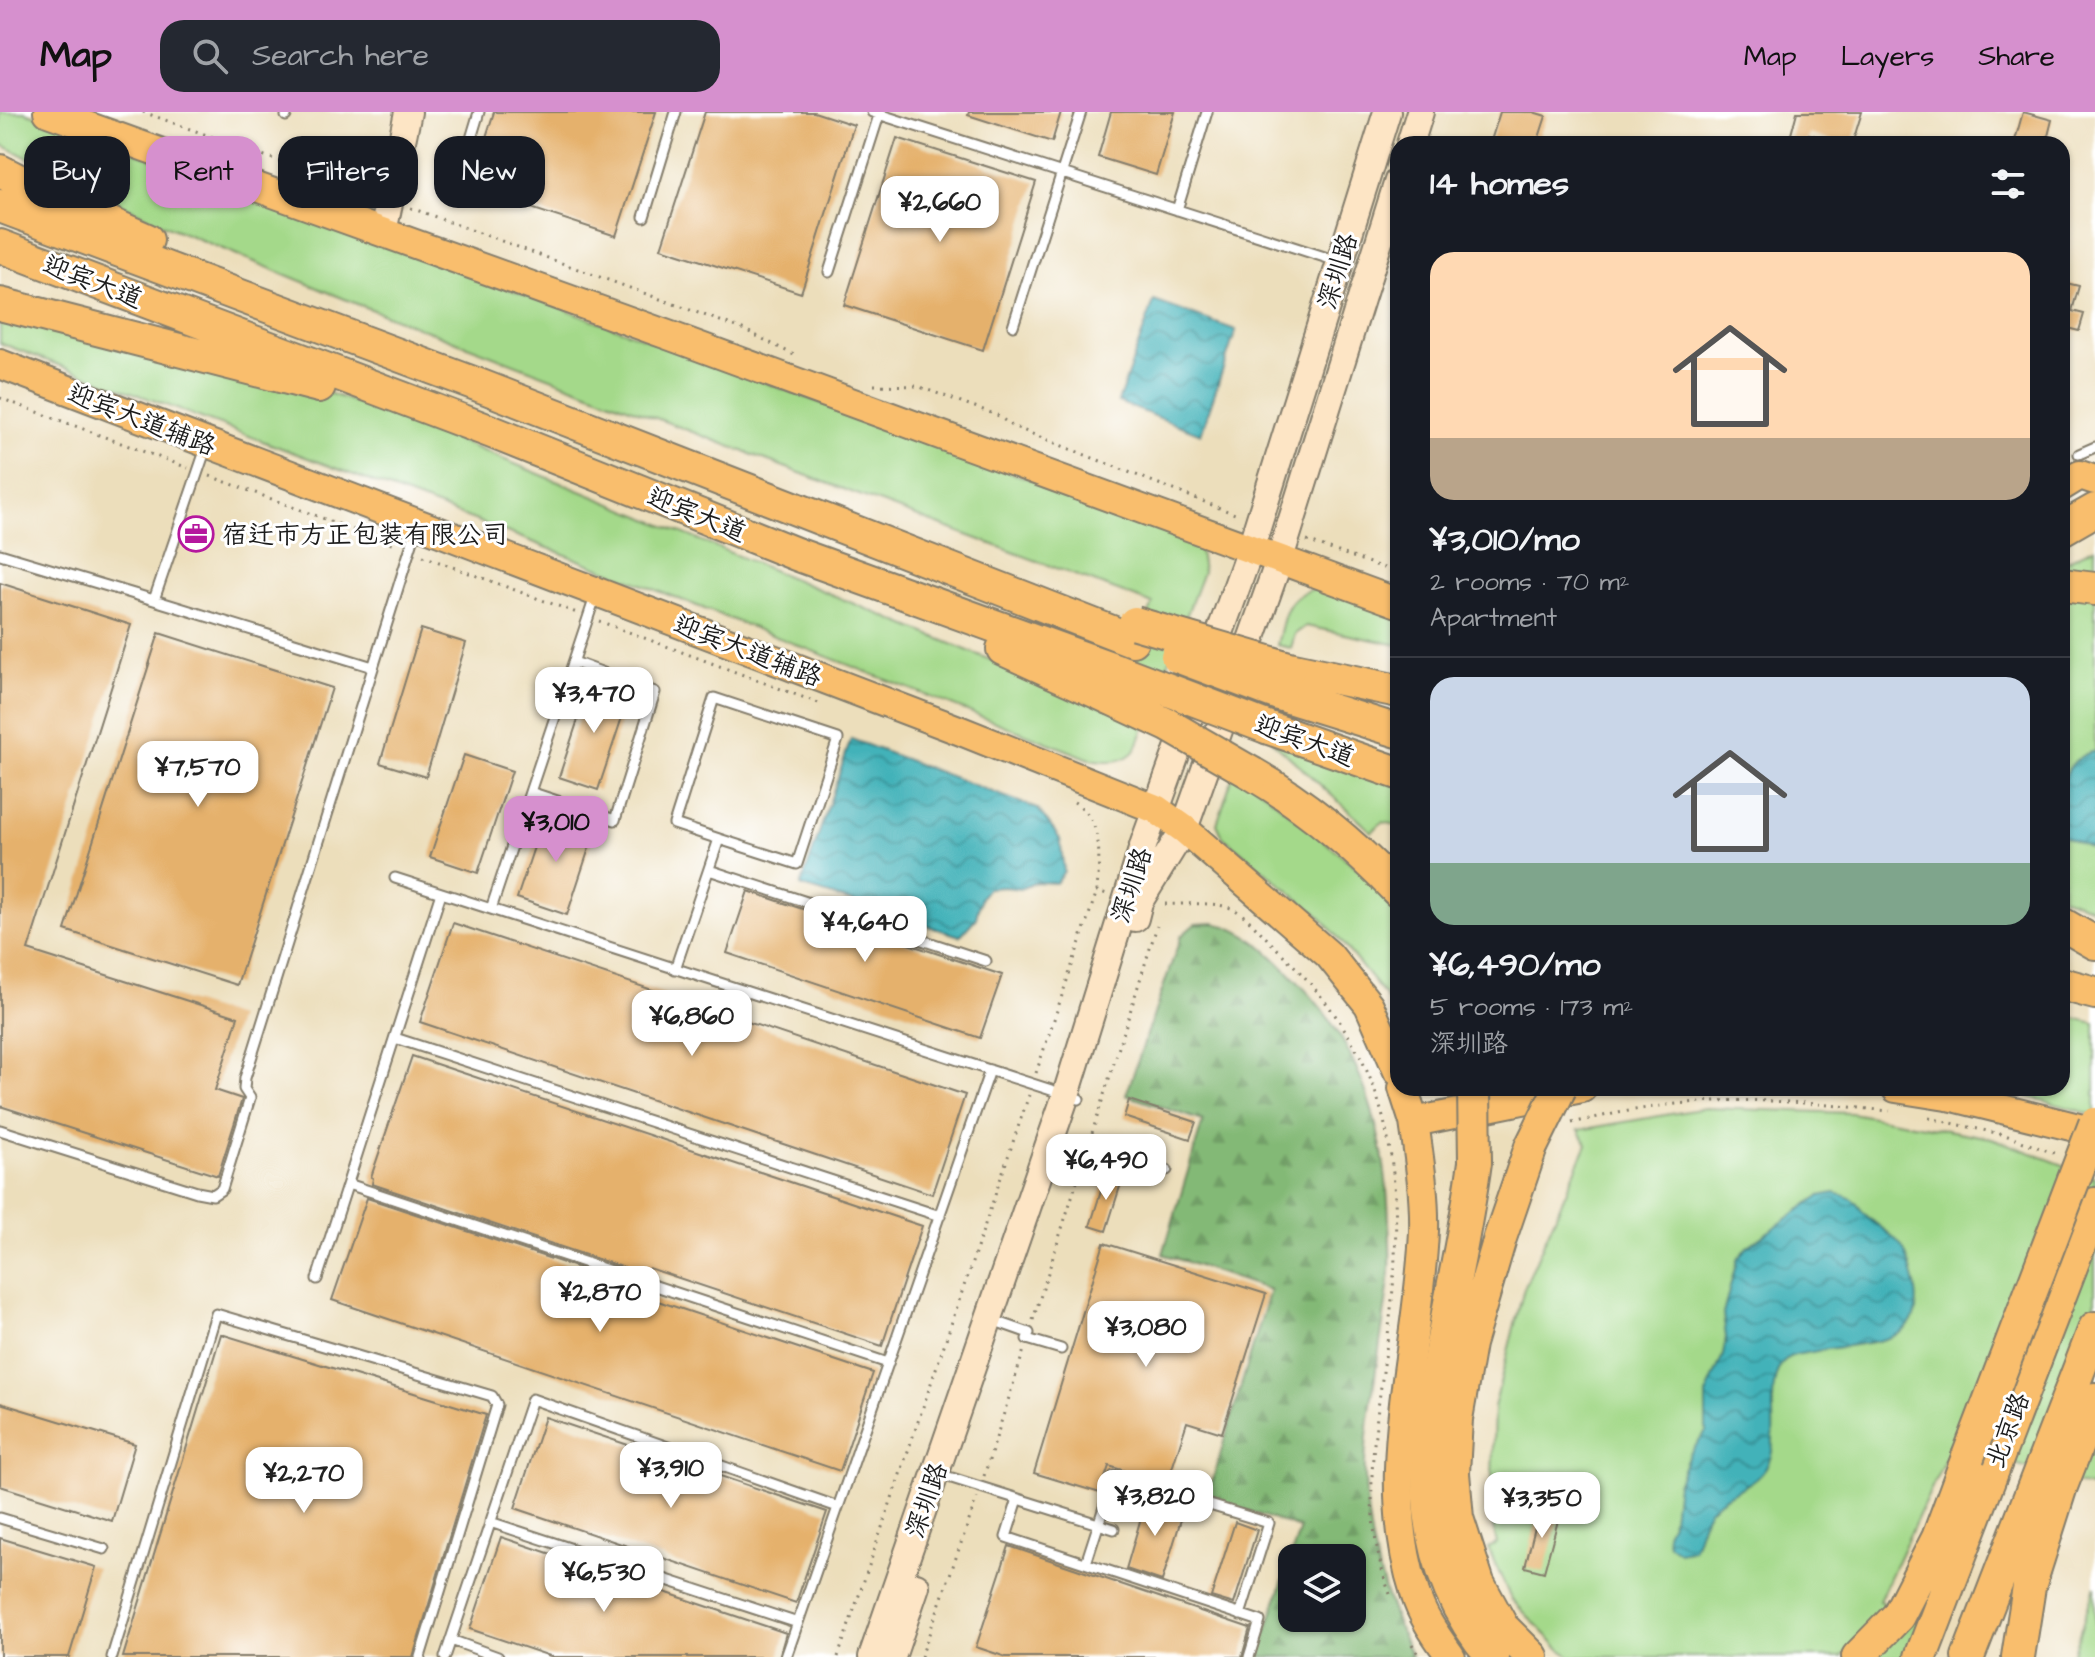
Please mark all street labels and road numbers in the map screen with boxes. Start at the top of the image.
street label: 深圳路 [1309,229,1367,314]
street label: 迎宾大道 [38,246,148,317]
street label: 迎宾大道辅路 [62,375,221,465]
street label: 迎宾大道 [642,479,752,551]
street label: 迎宾大道辅路 [668,606,827,696]
street label: 迎宾大道 [1250,706,1360,776]
street label: 深圳路 [1103,843,1161,928]
street label: 北京路 [1977,1387,2039,1473]
street label: 深圳路 [897,1458,957,1543]

